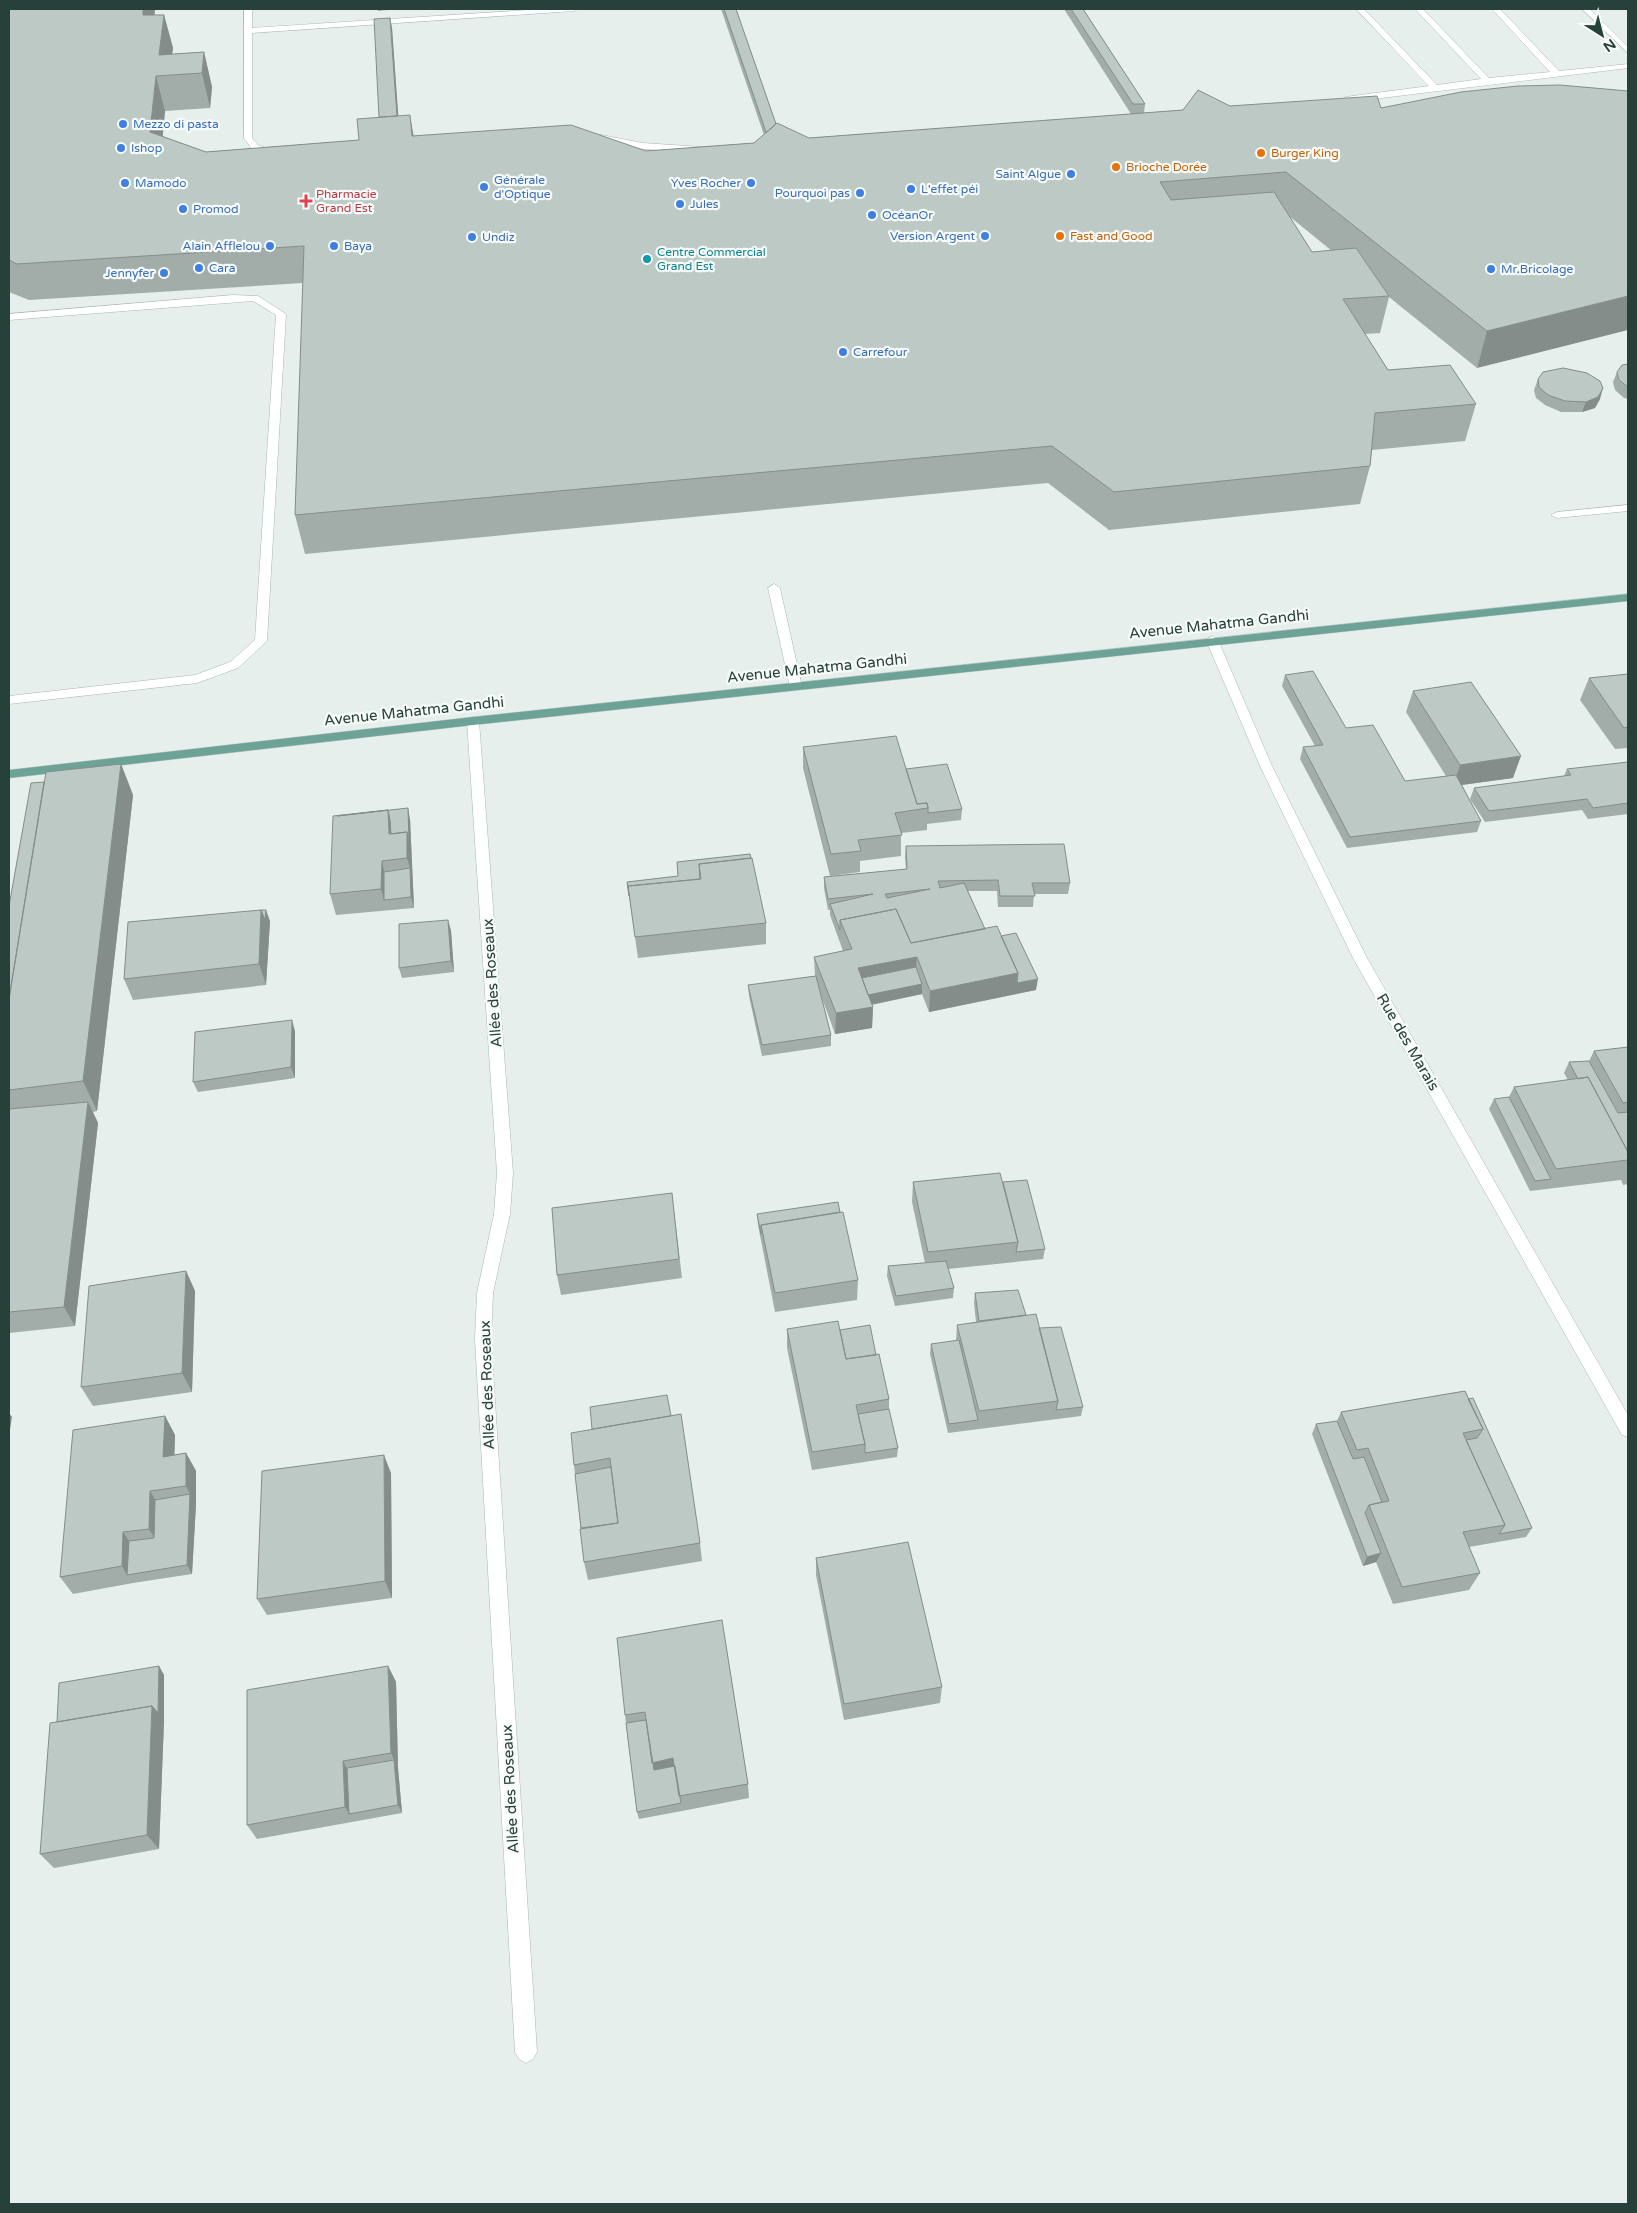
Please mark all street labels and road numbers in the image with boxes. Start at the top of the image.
street label: Avenue Mahatma Gandhi [1128,606,1310,642]
street label: Avenue Mahatma Gandhi [726,650,908,686]
street label: Avenue Mahatma Gandhi [323,693,505,729]
street label: Allée des Roseaux [479,918,505,1048]
street label: Rue des Marais [1373,990,1443,1094]
street label: Allée des Roseaux [476,1320,498,1450]
street label: Allée des Roseaux [498,1724,522,1854]

